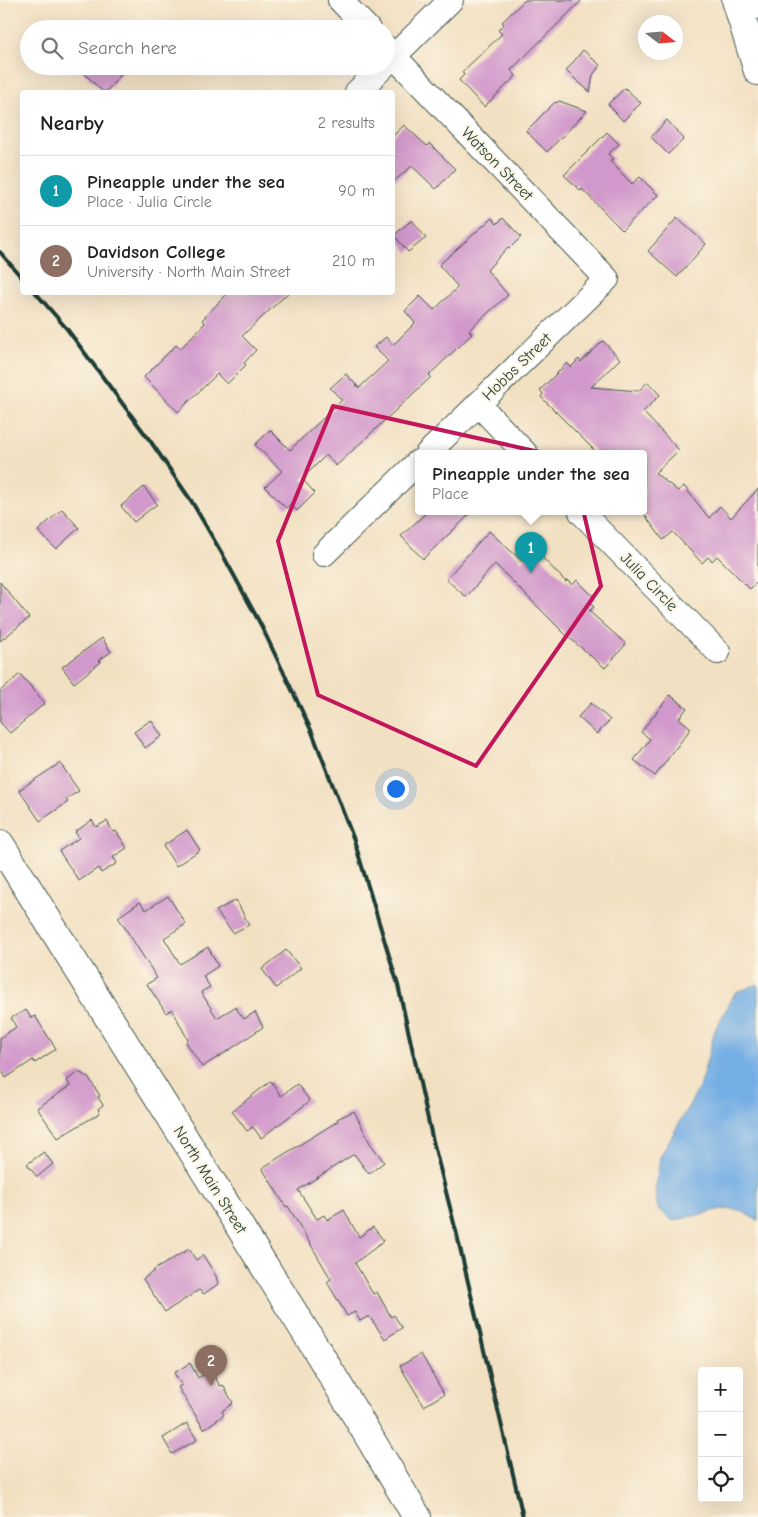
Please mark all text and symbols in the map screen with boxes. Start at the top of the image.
north arrow [638,15,683,60]
search box [20,20,395,75]
icon: search [38,34,66,62]
text: Search here [78,37,177,59]
text: Nearby [40,111,104,135]
text: 2 results [318,114,375,132]
street label: Watson Street [458,124,537,205]
text: Pineapple under the sea [87,171,285,193]
text: 1 [53,182,59,200]
text: 90 m [338,182,375,200]
text: Place · Julia Circle [87,193,212,211]
text: Davidson College [87,241,225,263]
text: 2 [52,252,60,270]
text: 210 m [332,252,375,270]
text: University · North Main Street [87,263,290,281]
street label: Hobbs Street [479,329,556,404]
popup [415,450,647,515]
text: Pineapple under the sea [432,463,630,485]
text: Place [432,485,468,503]
pin: 1 [515,532,547,573]
street label: Julia Circle [617,549,681,615]
your location [383,776,409,802]
street label: North Main Street [170,1123,251,1237]
pin: 2 [195,1345,227,1386]
map controls [698,1367,743,1502]
button: + [698,1367,743,1412]
button: − [698,1412,743,1457]
button: locate [698,1457,743,1502]

